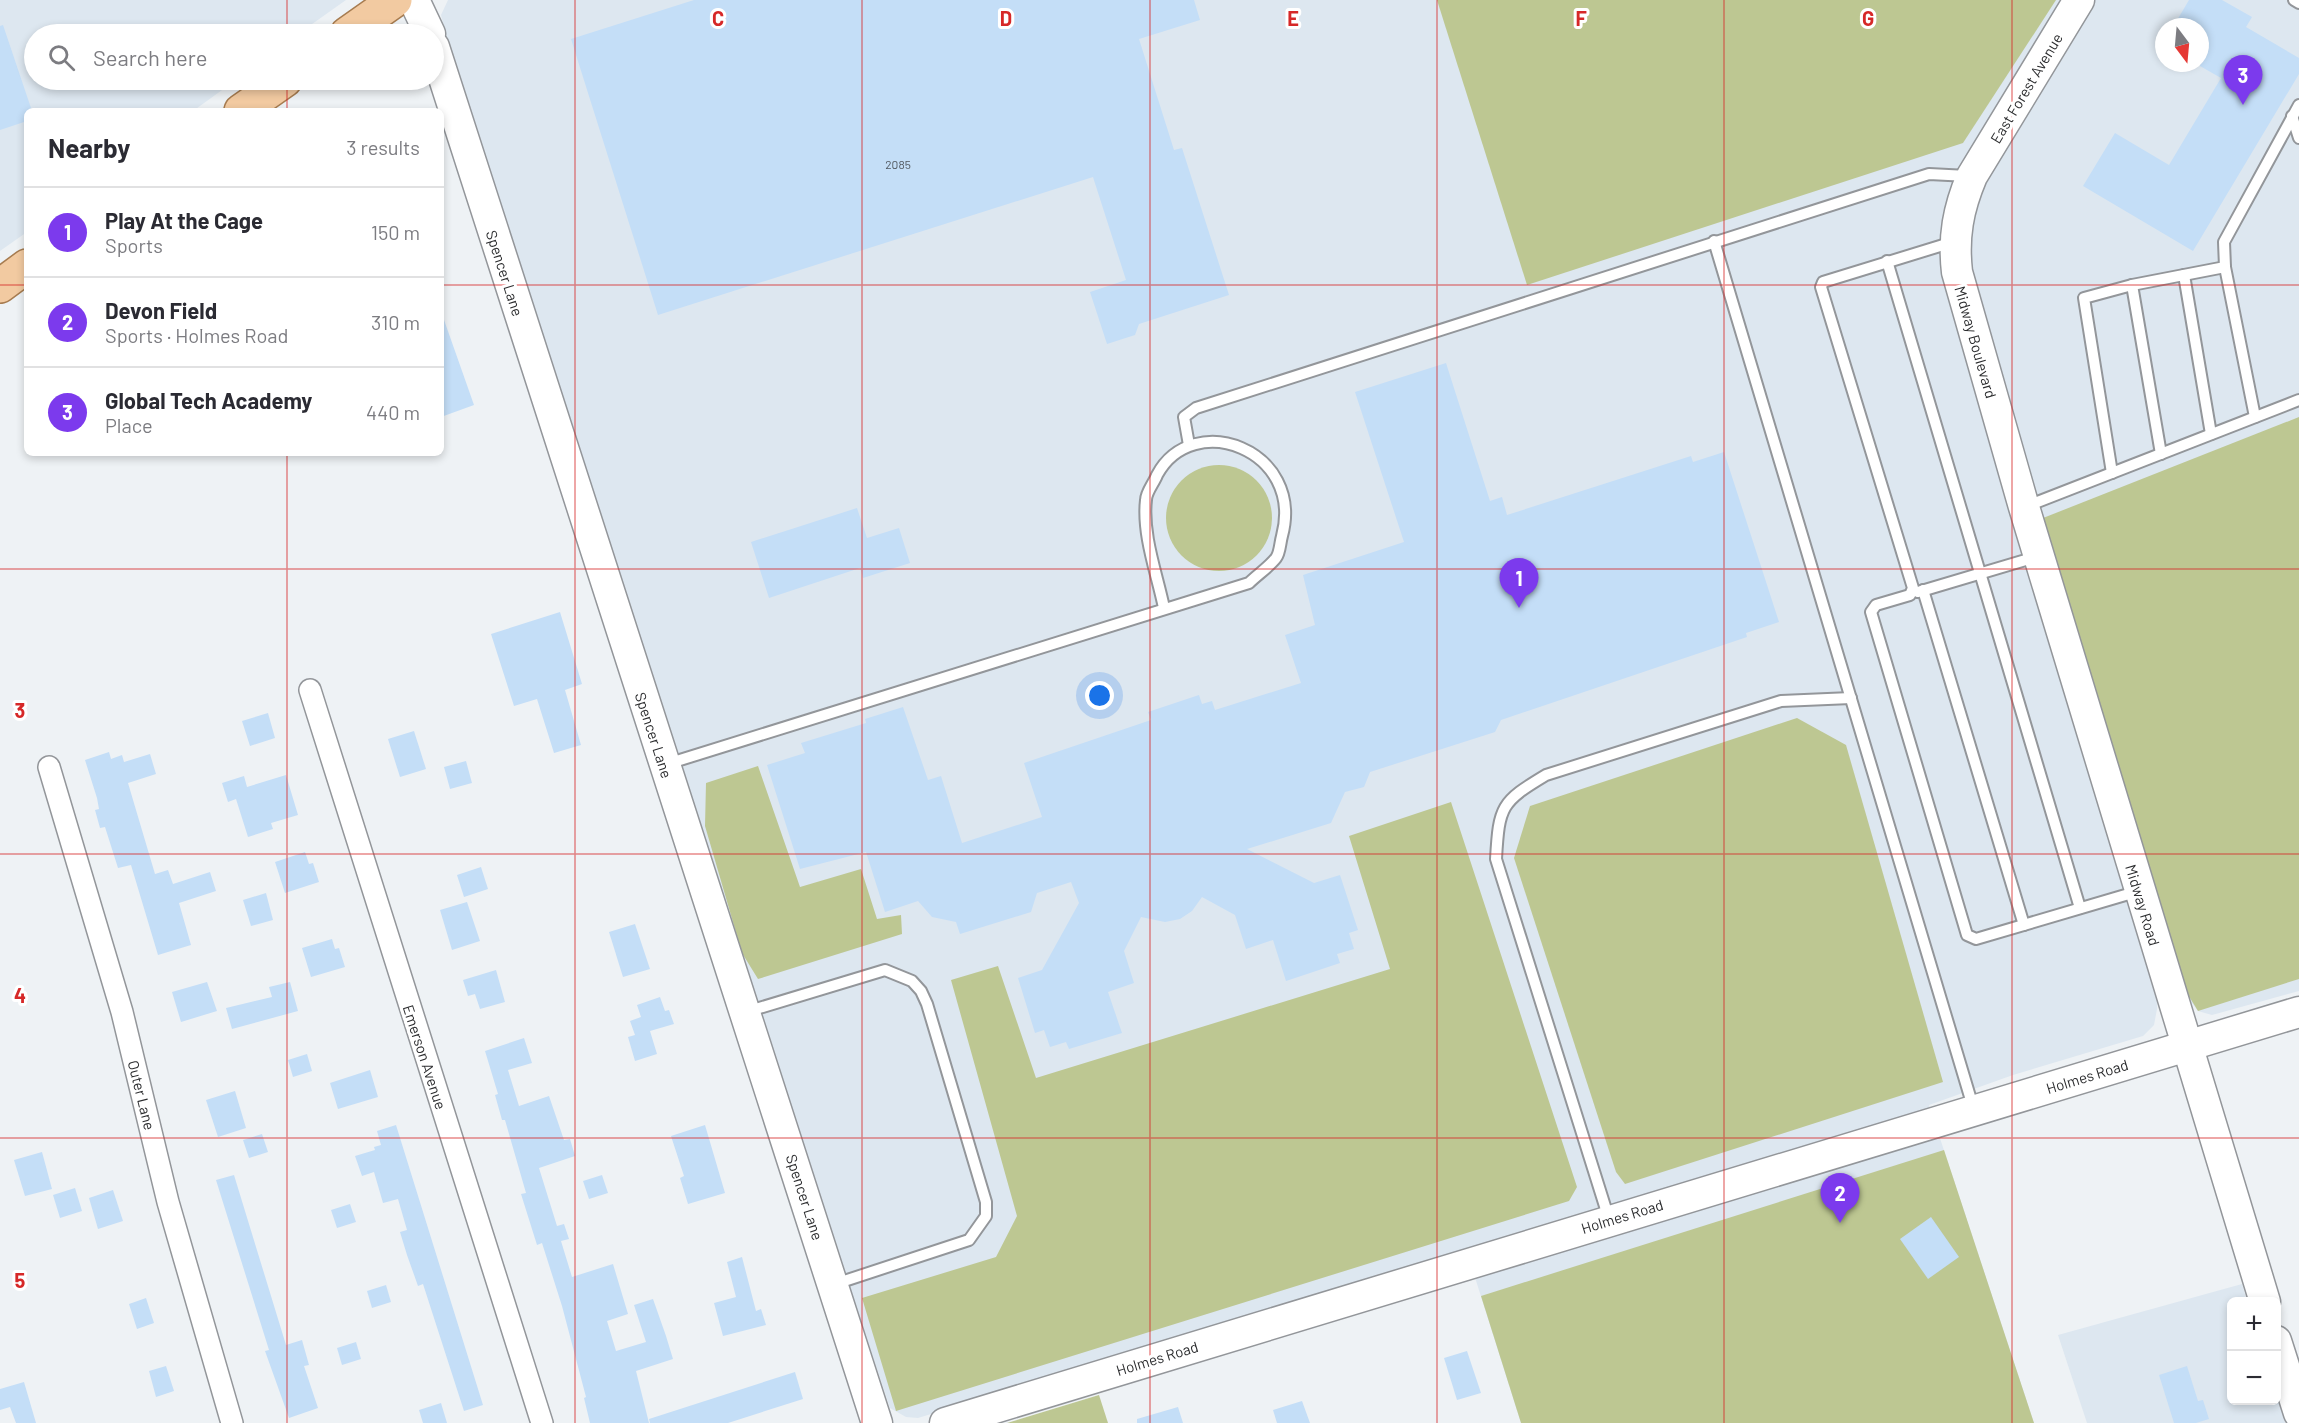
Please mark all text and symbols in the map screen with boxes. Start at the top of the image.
text: C [712,6,724,30]
text: D [1000,6,1012,30]
text: E [1287,6,1299,30]
text: F [1575,6,1587,30]
text: G [1862,6,1874,30]
north arrow [2155,18,2209,72]
search box [24,24,444,90]
street label: East Forest Avenue [1986,30,2066,146]
icon: search [45,41,78,74]
text: Search here [93,44,207,70]
pin: 3 [2224,56,2262,105]
text: Nearby [48,132,130,163]
text: 3 results [346,135,420,159]
house number: 2085 [885,157,911,171]
text: Play At the Cage [105,207,263,233]
text: 1 [64,220,71,244]
text: 150 m [371,220,420,244]
street label: Spencer Lane [483,228,527,318]
text: Sports [105,233,163,257]
street label: Midway Boulevard [1951,284,2001,400]
text: Devon Field [105,297,217,323]
text: 2 [62,310,73,334]
text: 310 m [371,310,420,334]
text: Sports · Holmes Road [105,323,288,347]
text: Global Tech Academy [105,387,312,413]
text: 3 [62,400,73,424]
text: 440 m [366,400,420,424]
text: Place [105,413,153,437]
pin: 1 [1500,558,1538,608]
your location [1085,681,1114,710]
street label: Spencer Lane [632,690,676,780]
text: 3 [15,698,25,722]
street label: Midway Road [2122,862,2164,948]
text: 4 [14,983,26,1007]
street label: Emerson Avenue [400,1002,450,1112]
street label: Holmes Road [2044,1055,2130,1097]
street label: Outer Lane [125,1058,159,1132]
street label: Spencer Lane [783,1152,827,1242]
pin: 2 [1820,1174,1860,1223]
street label: Holmes Road [1579,1195,1665,1237]
text: 5 [15,1268,26,1292]
map controls [2227,1297,2281,1405]
button: + [2227,1297,2281,1351]
street label: Holmes Road [1114,1337,1200,1379]
button: − [2227,1351,2281,1405]

